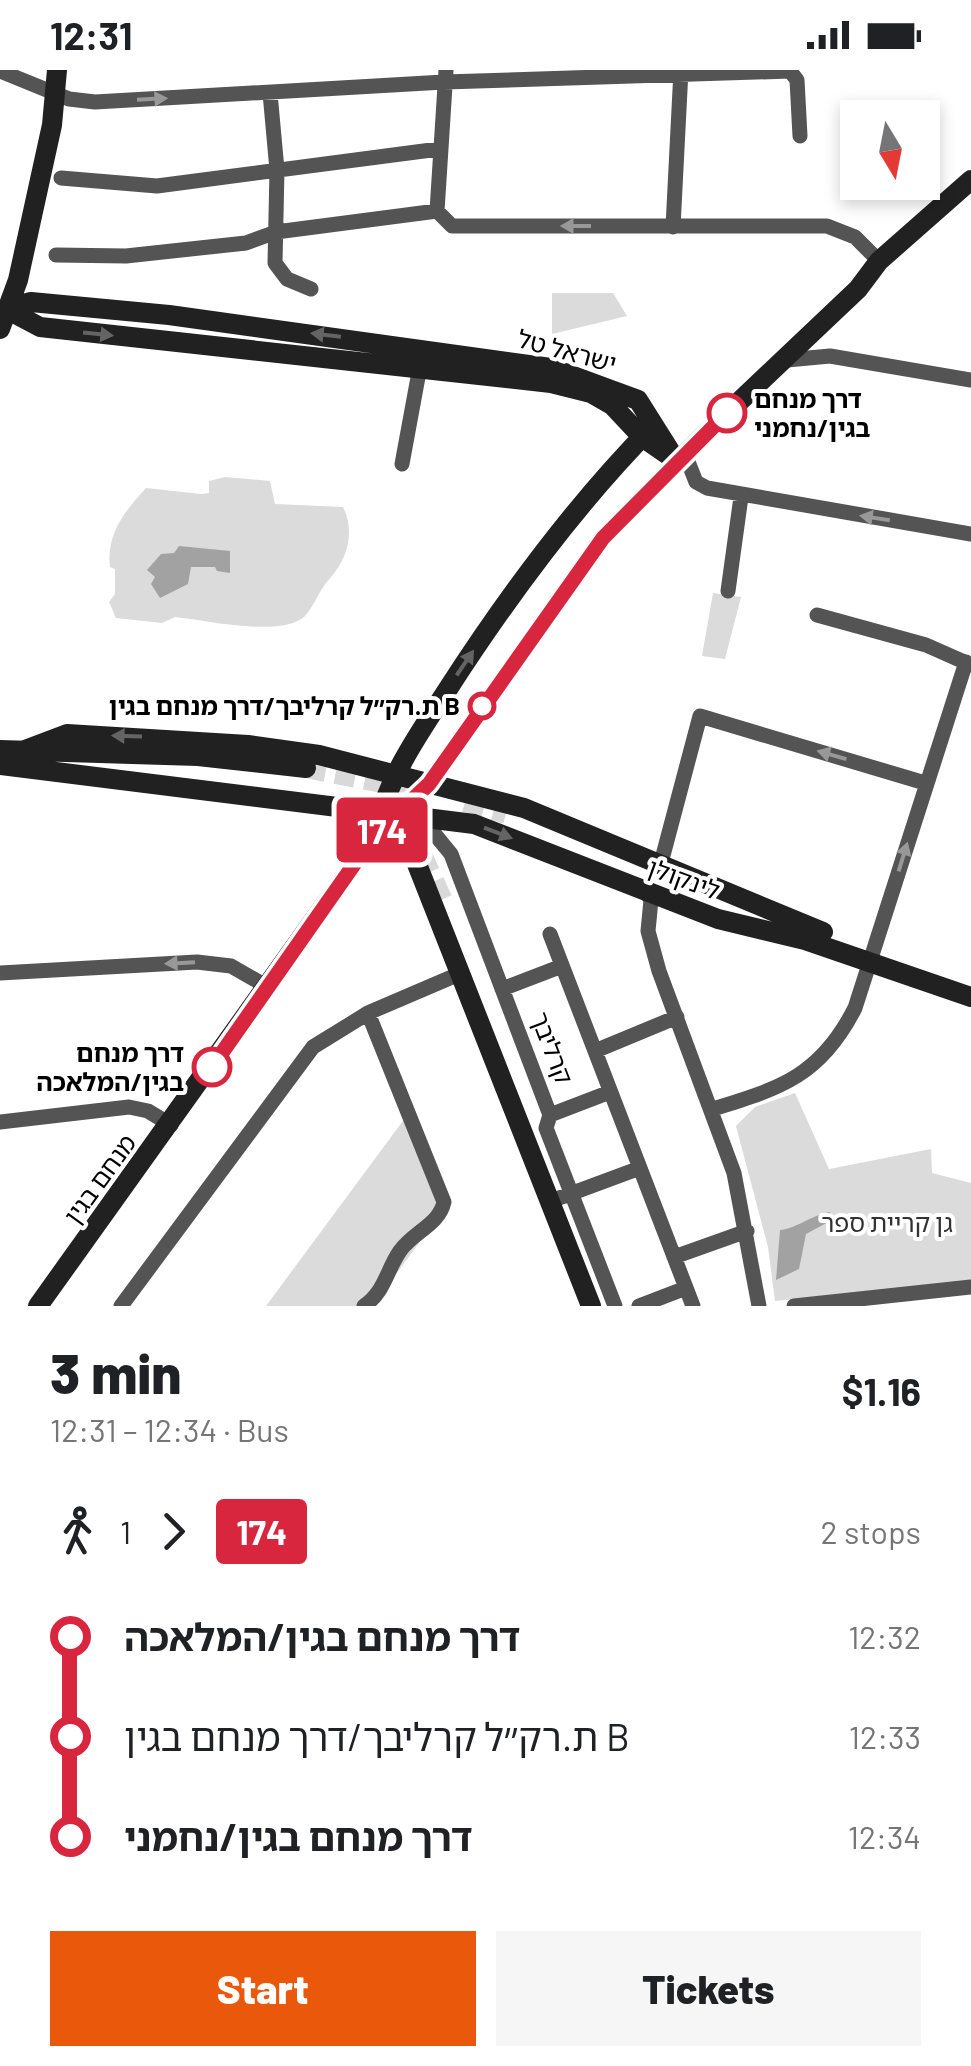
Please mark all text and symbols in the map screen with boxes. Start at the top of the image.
text: 12:31 [50,12,132,58]
one-way arrow [136,91,168,107]
north arrow [840,100,940,200]
map controls [840,100,940,200]
one-way arrow [559,218,591,234]
street label: ישראל טל [515,322,620,378]
one-way arrow [82,326,114,342]
one-way arrow [309,326,341,342]
place label: דרך מנחם בגין/נחמני [754,383,870,442]
marker: דרך מנחם בגין/נחמני [708,394,746,432]
one-way arrow [858,510,890,525]
one-way arrow [455,649,473,677]
place label: ת.רק״ל קרליבך/דרך מנחם בגין B [109,690,460,720]
marker: ת.רק״ל קרליבך/דרך מנחם בגין B [469,693,495,719]
one-way arrow [110,728,142,744]
one-way arrow [816,747,847,762]
line badge: 174 [324,798,440,862]
text: 174 [357,809,407,851]
one-way arrow [483,826,513,842]
one-way arrow [896,842,911,872]
street label: לינקולן [644,851,724,905]
one-way arrow [163,955,195,971]
street label: קרליבך [525,1007,580,1088]
place label: דרך מנחם בגין/המלאכה [36,1037,184,1096]
marker: דרך מנחם בגין/המלאכה [193,1048,231,1086]
street label: מנחם בגין [57,1128,142,1229]
park label: גן קריית ספר [821,1207,953,1237]
text: 3 min [50,1339,182,1405]
text: $1.16 [842,1368,921,1414]
text: 12:31 – 12:34 · Bus [50,1410,289,1448]
icon: walk [50,1504,105,1559]
icon: forward [146,1504,201,1559]
text: 174 [236,1510,287,1552]
text: 1 [120,1512,131,1550]
text: 2 stops [820,1512,921,1550]
text: דרך מנחם בגין/המלאכה [124,1613,520,1659]
text: 12:32 [848,1617,921,1655]
text: ת.רק״ל קרליבך/דרך מנחם בגין B [124,1713,630,1759]
text: 12:33 [849,1717,921,1755]
text: דרך מנחם בגין/נחמני [124,1813,472,1859]
text: 12:34 [848,1817,921,1855]
button: Start [50,1931,476,2046]
button: Tickets [496,1931,921,2046]

